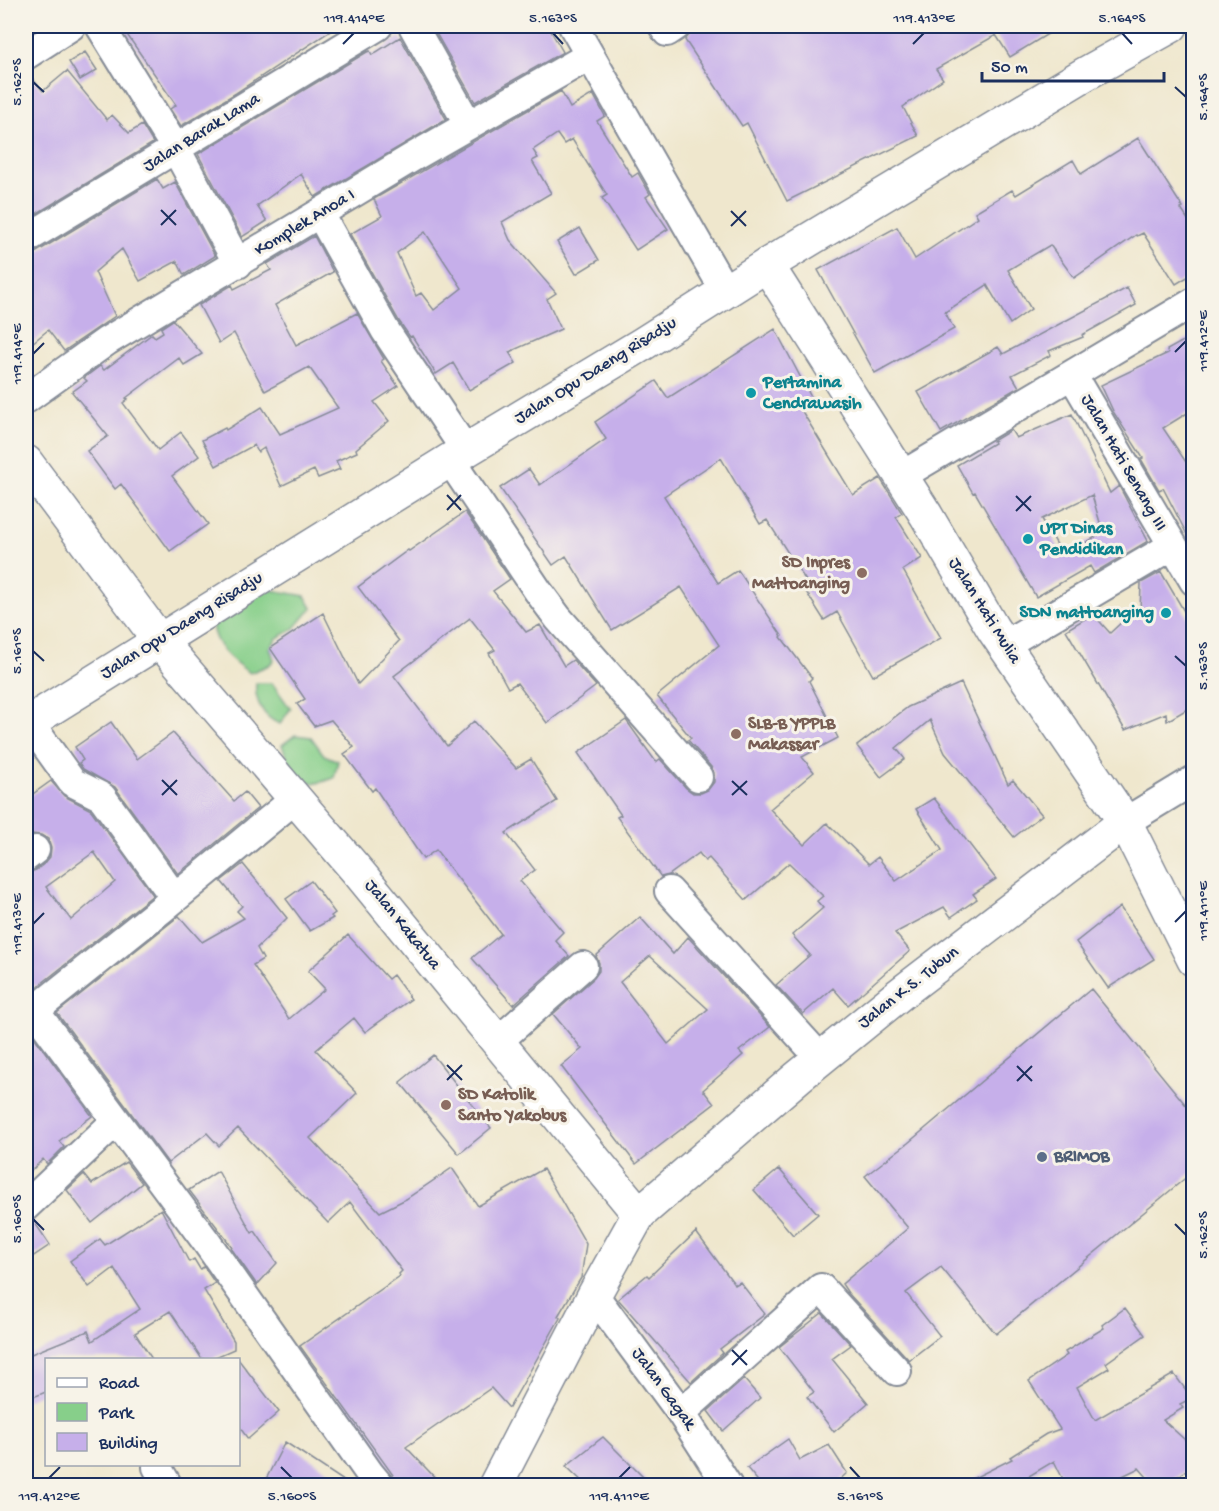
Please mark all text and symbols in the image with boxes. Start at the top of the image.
text: 119.414°E [323,10,385,28]
text: 5.163°S [529,10,577,28]
text: 119.413°E [892,10,955,28]
text: 5.164°S [1098,10,1146,28]
scale bar [982,45,1164,83]
text: 5.162°S [9,58,27,106]
text: 50 m [991,58,1028,79]
text: 5.164°S [1195,73,1213,121]
street label: Jalan Barak Lama [140,88,265,177]
street label: Komplek Anoa I [251,185,359,261]
text: 119.412°E [1195,310,1213,372]
street label: Jalan Opu Daeng Risadju [511,312,681,429]
text: 119.414°E [9,323,27,385]
place label: Pertamina Cendrawasih [762,373,862,415]
marker: Pertamina Cendrawasih [744,386,758,400]
street label: Jalan Hati Senang III [1075,391,1171,535]
place label: UPT Dinas Pendidikan [1039,519,1124,561]
marker: UPT Dinas Pendidikan [1021,532,1035,546]
place label: SD Inpres Mattoanging [752,553,851,595]
street label: Jalan Hati Mulia [943,554,1025,669]
marker: SD Inpres Mattoanging [855,566,869,580]
street label: Jalan Opu Daeng Risadju [97,567,267,684]
place label: SDN mattoanging [1020,603,1154,624]
marker: SDN mattoanging [1159,606,1173,620]
text: 5.161°S [9,628,27,674]
text: 5.163°S [1195,642,1213,690]
place label: SLB-B YPPLB Makassar [748,714,836,756]
marker: SLB-B YPPLB Makassar [729,727,743,741]
street label: Jalan Kakatua [359,876,445,975]
text: 119.411°E [1195,881,1213,942]
text: 119.413°E [9,893,27,956]
street label: Jalan K.S. Tubun [854,942,964,1034]
place label: SD Katolik Santo Yakobus [458,1085,568,1127]
marker: SD Katolik Santo Yakobus [439,1098,453,1112]
place label: BRIMOB [1053,1147,1110,1168]
marker: BRIMOB [1035,1150,1049,1164]
text: 5.160°S [9,1195,27,1243]
text: 5.162°S [1195,1211,1213,1259]
street label: Jalan Gagak [626,1344,701,1436]
legend [45,1358,240,1466]
text: Road [99,1374,140,1395]
text: Park [98,1404,135,1425]
text: Building [98,1434,158,1455]
text: 119.412°E [18,1488,80,1506]
text: 5.160°S [268,1488,316,1506]
text: 119.411°E [588,1488,649,1506]
text: 5.161°S [837,1488,883,1506]

